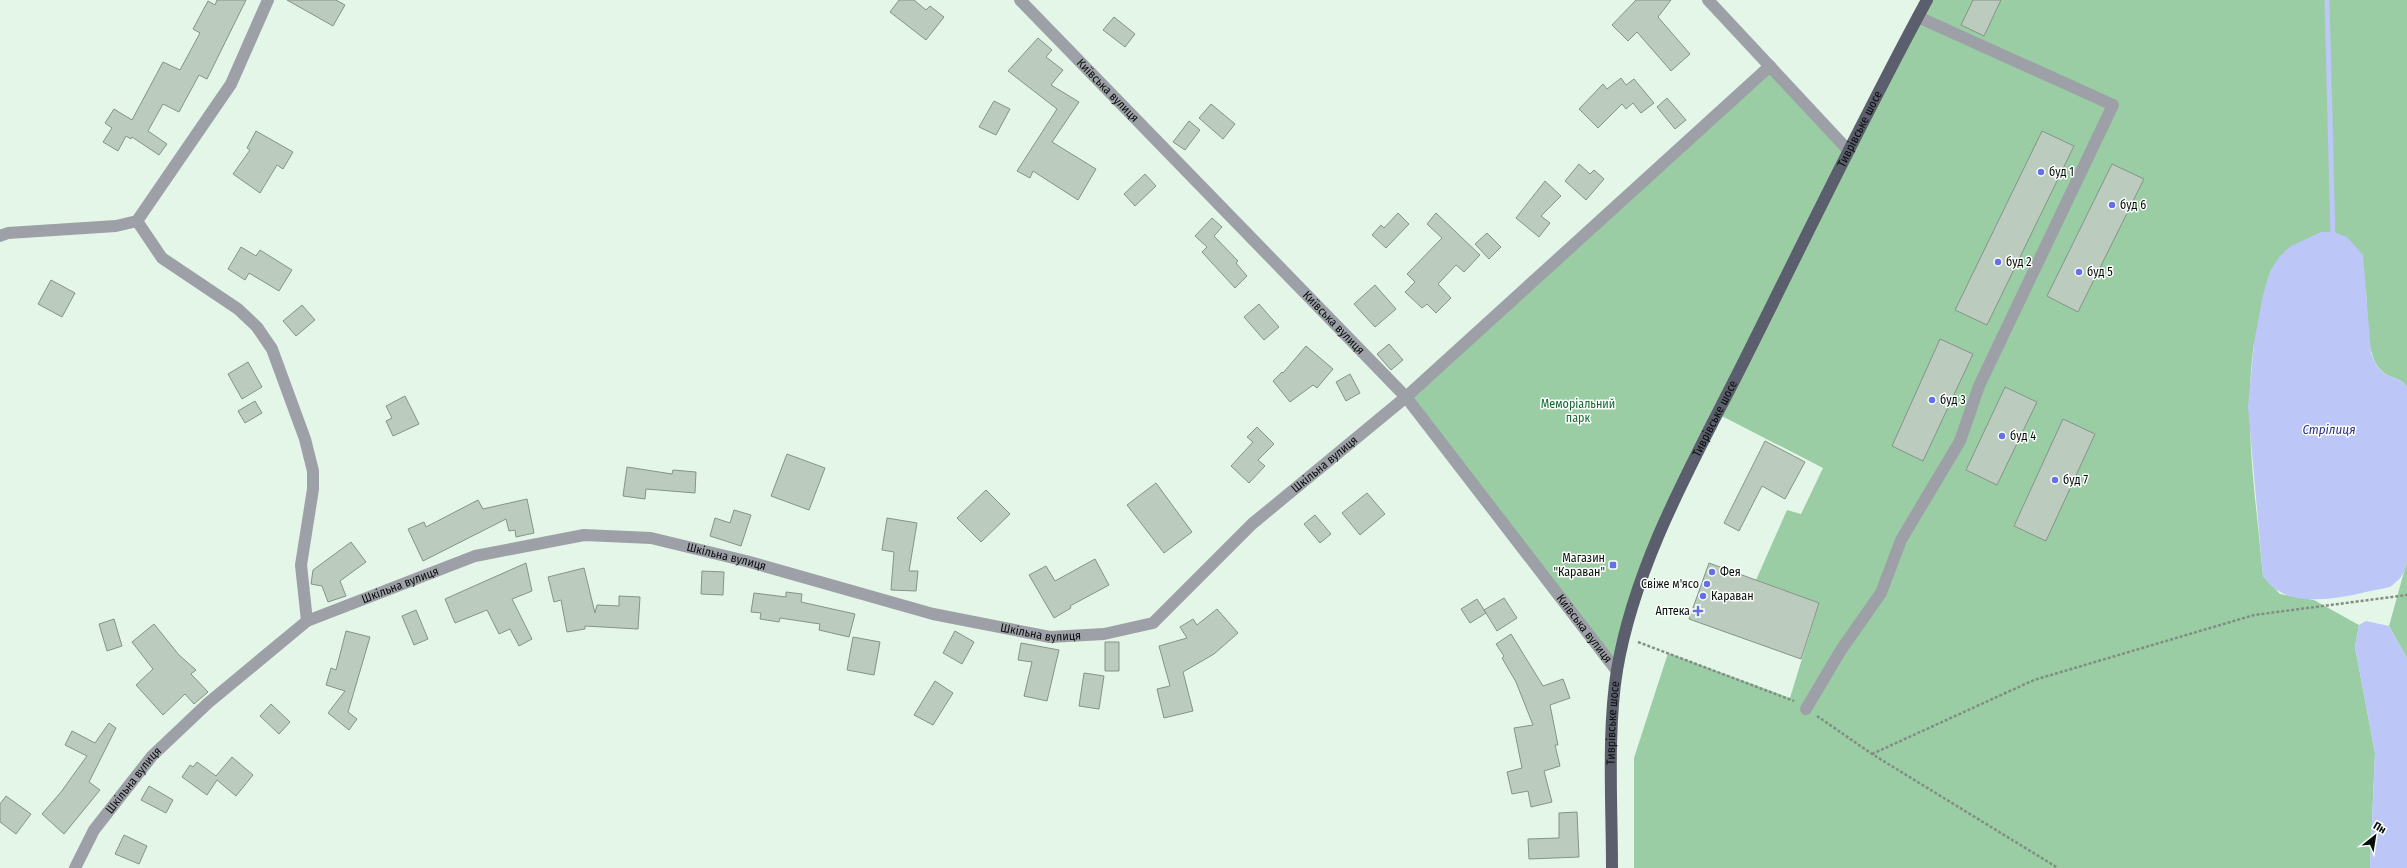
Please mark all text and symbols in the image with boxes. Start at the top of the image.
street label: Київська вулиця [1074,56,1142,125]
street label: Тиврівське шосе [1834,88,1885,170]
place label: буд 1 [2049,165,2074,179]
marker: буд 1 [2036,167,2046,177]
place label: буд 6 [2120,198,2146,212]
marker: буд 6 [2107,200,2117,210]
place label: буд 2 [2006,255,2032,269]
marker: буд 2 [1993,257,2003,267]
place label: буд 5 [2087,265,2113,279]
marker: буд 5 [2074,267,2084,277]
street label: Київська вулиця [1300,288,1368,357]
street label: Тиврівське шосе [1689,378,1740,459]
place label: буд 3 [1940,393,1966,407]
marker: буд 3 [1927,395,1937,405]
park label: Меморіальний парк [1541,397,1615,425]
water label: Стрілиця [2302,422,2356,437]
place label: буд 4 [2010,429,2036,443]
marker: буд 4 [1997,431,2007,441]
street label: Шкільна вулиця [1289,433,1360,496]
place label: буд 7 [2063,473,2088,487]
marker: буд 7 [2050,475,2060,485]
street label: Шкільна вулиця [685,540,768,573]
place label: Магазин "Караван" [1553,551,1605,579]
marker: Магазин "Караван" [1608,560,1618,570]
street label: Шкільна вулиця [360,564,441,606]
place label: Фея [1720,565,1741,579]
marker: Фея [1707,567,1717,577]
place label: Свіже м'ясо [1641,577,1699,591]
marker: Свіже м'ясо [1702,579,1712,589]
place label: Караван [1711,589,1754,603]
street label: Київська вулиця [1554,591,1615,666]
marker: Караван [1698,591,1708,601]
place label: Аптека [1655,604,1690,618]
marker: Аптека [1693,606,1703,616]
street label: Шкільна вулиця [999,620,1081,644]
street label: Тиврівське шосе [1604,680,1622,765]
street label: Шкільна вулиця [103,744,164,816]
north arrow [2355,816,2395,856]
text: Пн [2371,819,2389,837]

